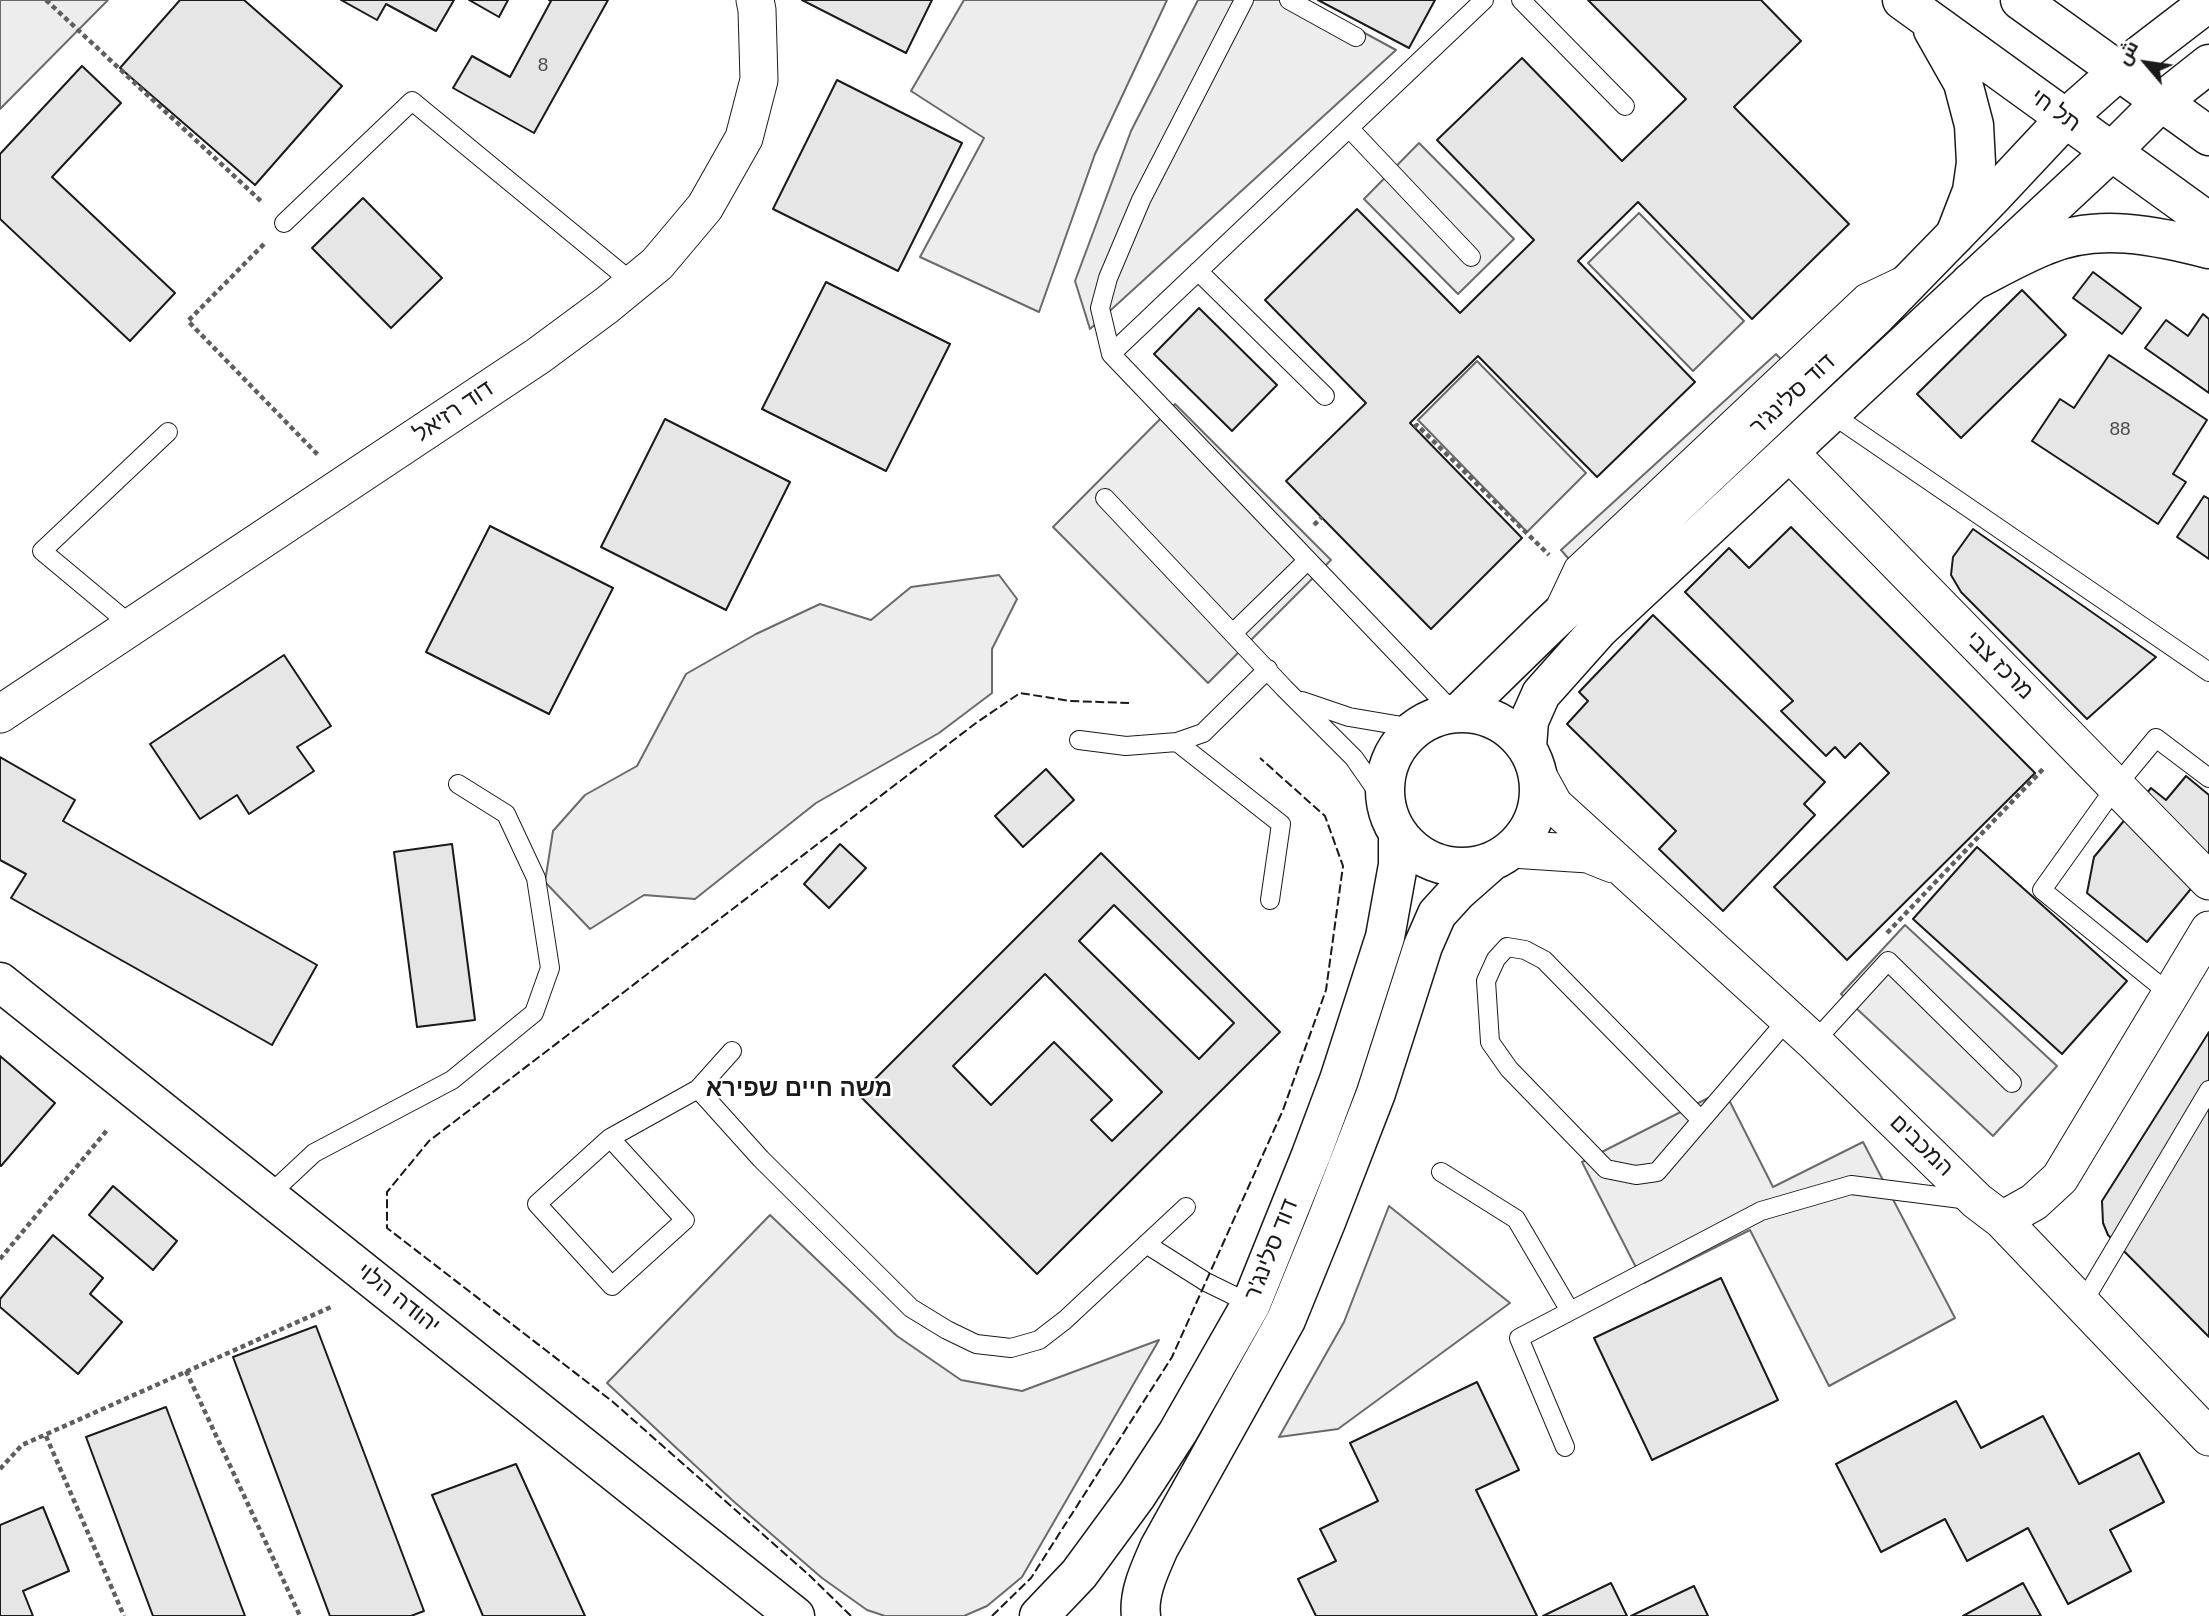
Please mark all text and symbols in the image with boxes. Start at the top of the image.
north arrow [2111,28,2181,98]
text: ش [2112,37,2142,68]
house number: 8 [538,55,548,77]
street label: תל חי [2025,84,2085,138]
street label: דוד סלינג'ר [1745,349,1841,441]
street label: דוד רזיאל [409,375,499,449]
house number: 88 [2109,419,2131,441]
street label: מרכז צבי [1959,626,2039,706]
district label: משה חיים שפירא [706,1075,892,1103]
street label: המכבים [1884,1109,1958,1183]
street label: דוד סלינג'ר [1239,1195,1305,1305]
street label: יהודה הלוי [351,1258,445,1340]

